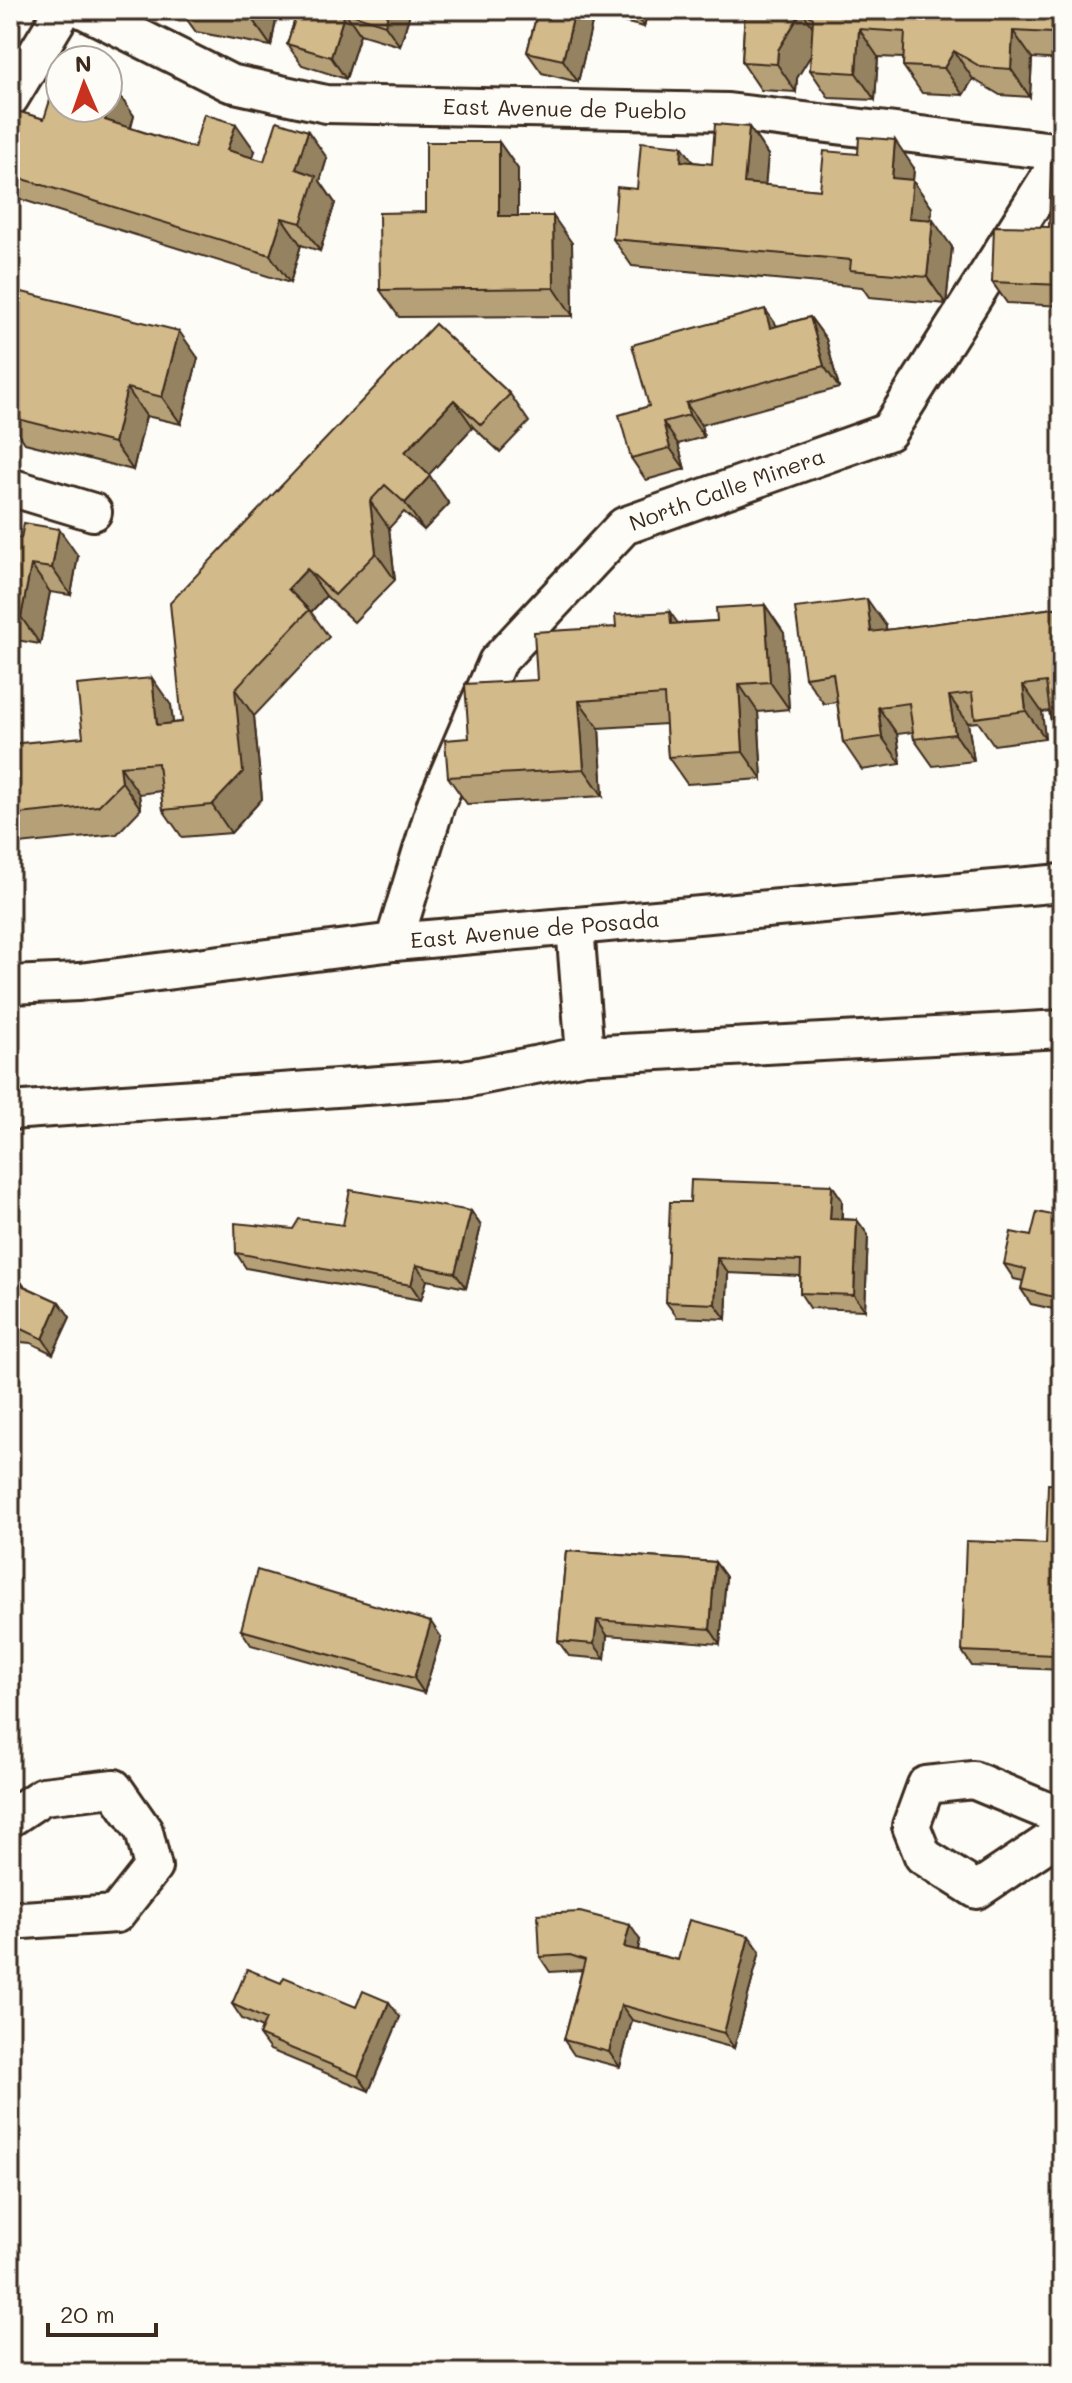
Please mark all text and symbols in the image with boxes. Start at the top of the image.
north arrow [44,44,124,124]
text: N [74,49,92,78]
street label: East Avenue de Pueblo [443,91,686,125]
street label: North Calle Minera [625,441,828,537]
street label: East Avenue de Posada [409,904,661,955]
scale bar [48,2287,156,2337]
text: 20 m [60,2298,115,2329]

